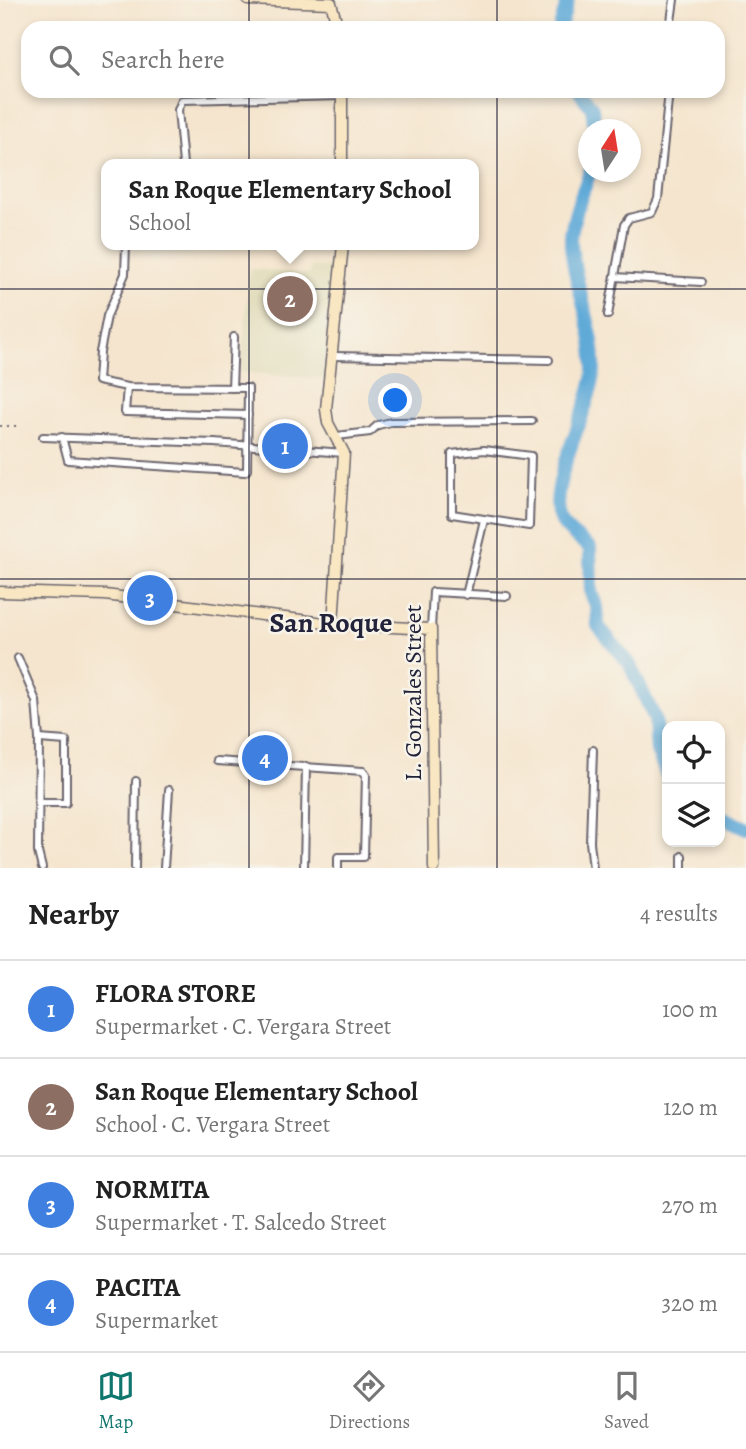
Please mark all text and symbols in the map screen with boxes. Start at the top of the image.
search box [21,21,725,98]
icon: search [45,41,83,79]
text: Search here [101,42,225,77]
north arrow [578,119,641,182]
popup [101,159,479,250]
text: San Roque Elementary School [129,172,451,207]
text: School [129,207,191,238]
pin: 2 [267,273,313,325]
your location [378,383,412,417]
pin: 1 [262,420,308,472]
pin: 3 [127,572,173,624]
district label: San Roque [269,604,393,642]
street label: L. Gonzales Street [397,605,429,781]
map controls [662,721,725,847]
button: locate [662,721,725,784]
pin: 4 [242,732,288,784]
button: layers [662,784,725,847]
text: Nearby [28,894,119,934]
text: 4 results [640,898,718,929]
text: FLORA STORE [95,976,256,1011]
text: 1 [47,994,55,1025]
text: 100 m [662,994,718,1025]
text: Supermarket · C. Vergara Street [95,1011,391,1042]
text: San Roque Elementary School [95,1074,418,1109]
text: 2 [45,1092,57,1123]
text: 120 m [663,1092,718,1123]
text: School · C. Vergara Street [95,1109,330,1140]
text: NORMITA [95,1172,209,1207]
text: 3 [46,1190,56,1221]
text: 270 m [661,1190,718,1221]
text: Supermarket · T. Salcedo Street [95,1207,387,1238]
text: PACITA [95,1270,180,1305]
text: 4 [46,1288,56,1319]
text: 320 m [662,1288,718,1319]
text: Supermarket [95,1305,218,1336]
tab: Map [97,1367,135,1435]
tab: Directions [329,1367,410,1435]
tab: Saved [604,1367,649,1435]

